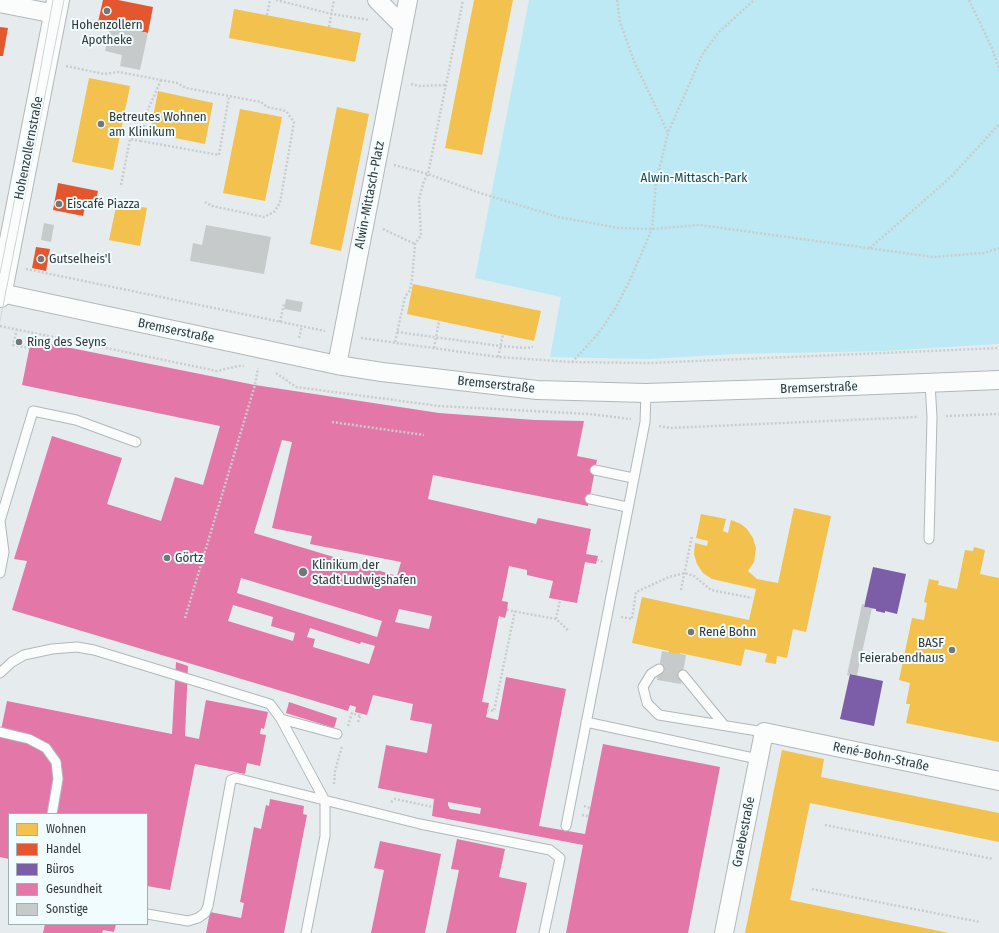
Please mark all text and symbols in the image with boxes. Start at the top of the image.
marker: Hohenzollern Apotheke [102,6,112,16]
place label: Hohenzollern Apotheke [71,17,143,48]
street label: Hohenzollernstraße [11,95,47,201]
place label: Betreutes Wohnen am Klinikum [109,109,207,140]
marker: Betreutes Wohnen am Klinikum [96,119,106,129]
street label: Alwin-Mittasch-Platz [352,140,388,250]
park label: Alwin-Mittasch-Park [641,170,747,186]
place label: Eiscafé Piazza [67,196,140,212]
marker: Eiscafé Piazza [54,199,64,209]
place label: Gutselheis'l [49,251,111,267]
marker: Gutselheis'l [36,254,46,264]
street label: Bremserstraße [136,315,216,347]
place label: Ring des Seyns [27,334,106,350]
marker: Ring des Seyns [14,337,24,347]
street label: Bremserstraße [457,373,535,397]
street label: Bremserstraße [780,379,858,397]
place label: Görtz [175,550,203,566]
marker: Görtz [162,553,172,563]
place label: Klinikum der Stadt Ludwigshafen [312,557,416,588]
marker: Klinikum der Stadt Ludwigshafen [297,566,309,578]
place label: René Bohn [699,624,756,640]
marker: René Bohn [686,627,696,637]
place label: BASF Feierabendhaus [859,635,944,666]
marker: BASF Feierabendhaus [947,645,957,655]
street label: René-Bohn-Straße [832,739,930,775]
street label: Graebestraße [730,795,758,869]
legend [8,813,148,925]
text: Wohnen [46,822,86,836]
text: Handel [46,842,81,856]
text: Büros [46,862,74,876]
text: Gesundheit [46,882,102,896]
text: Sonstige [46,902,88,916]

